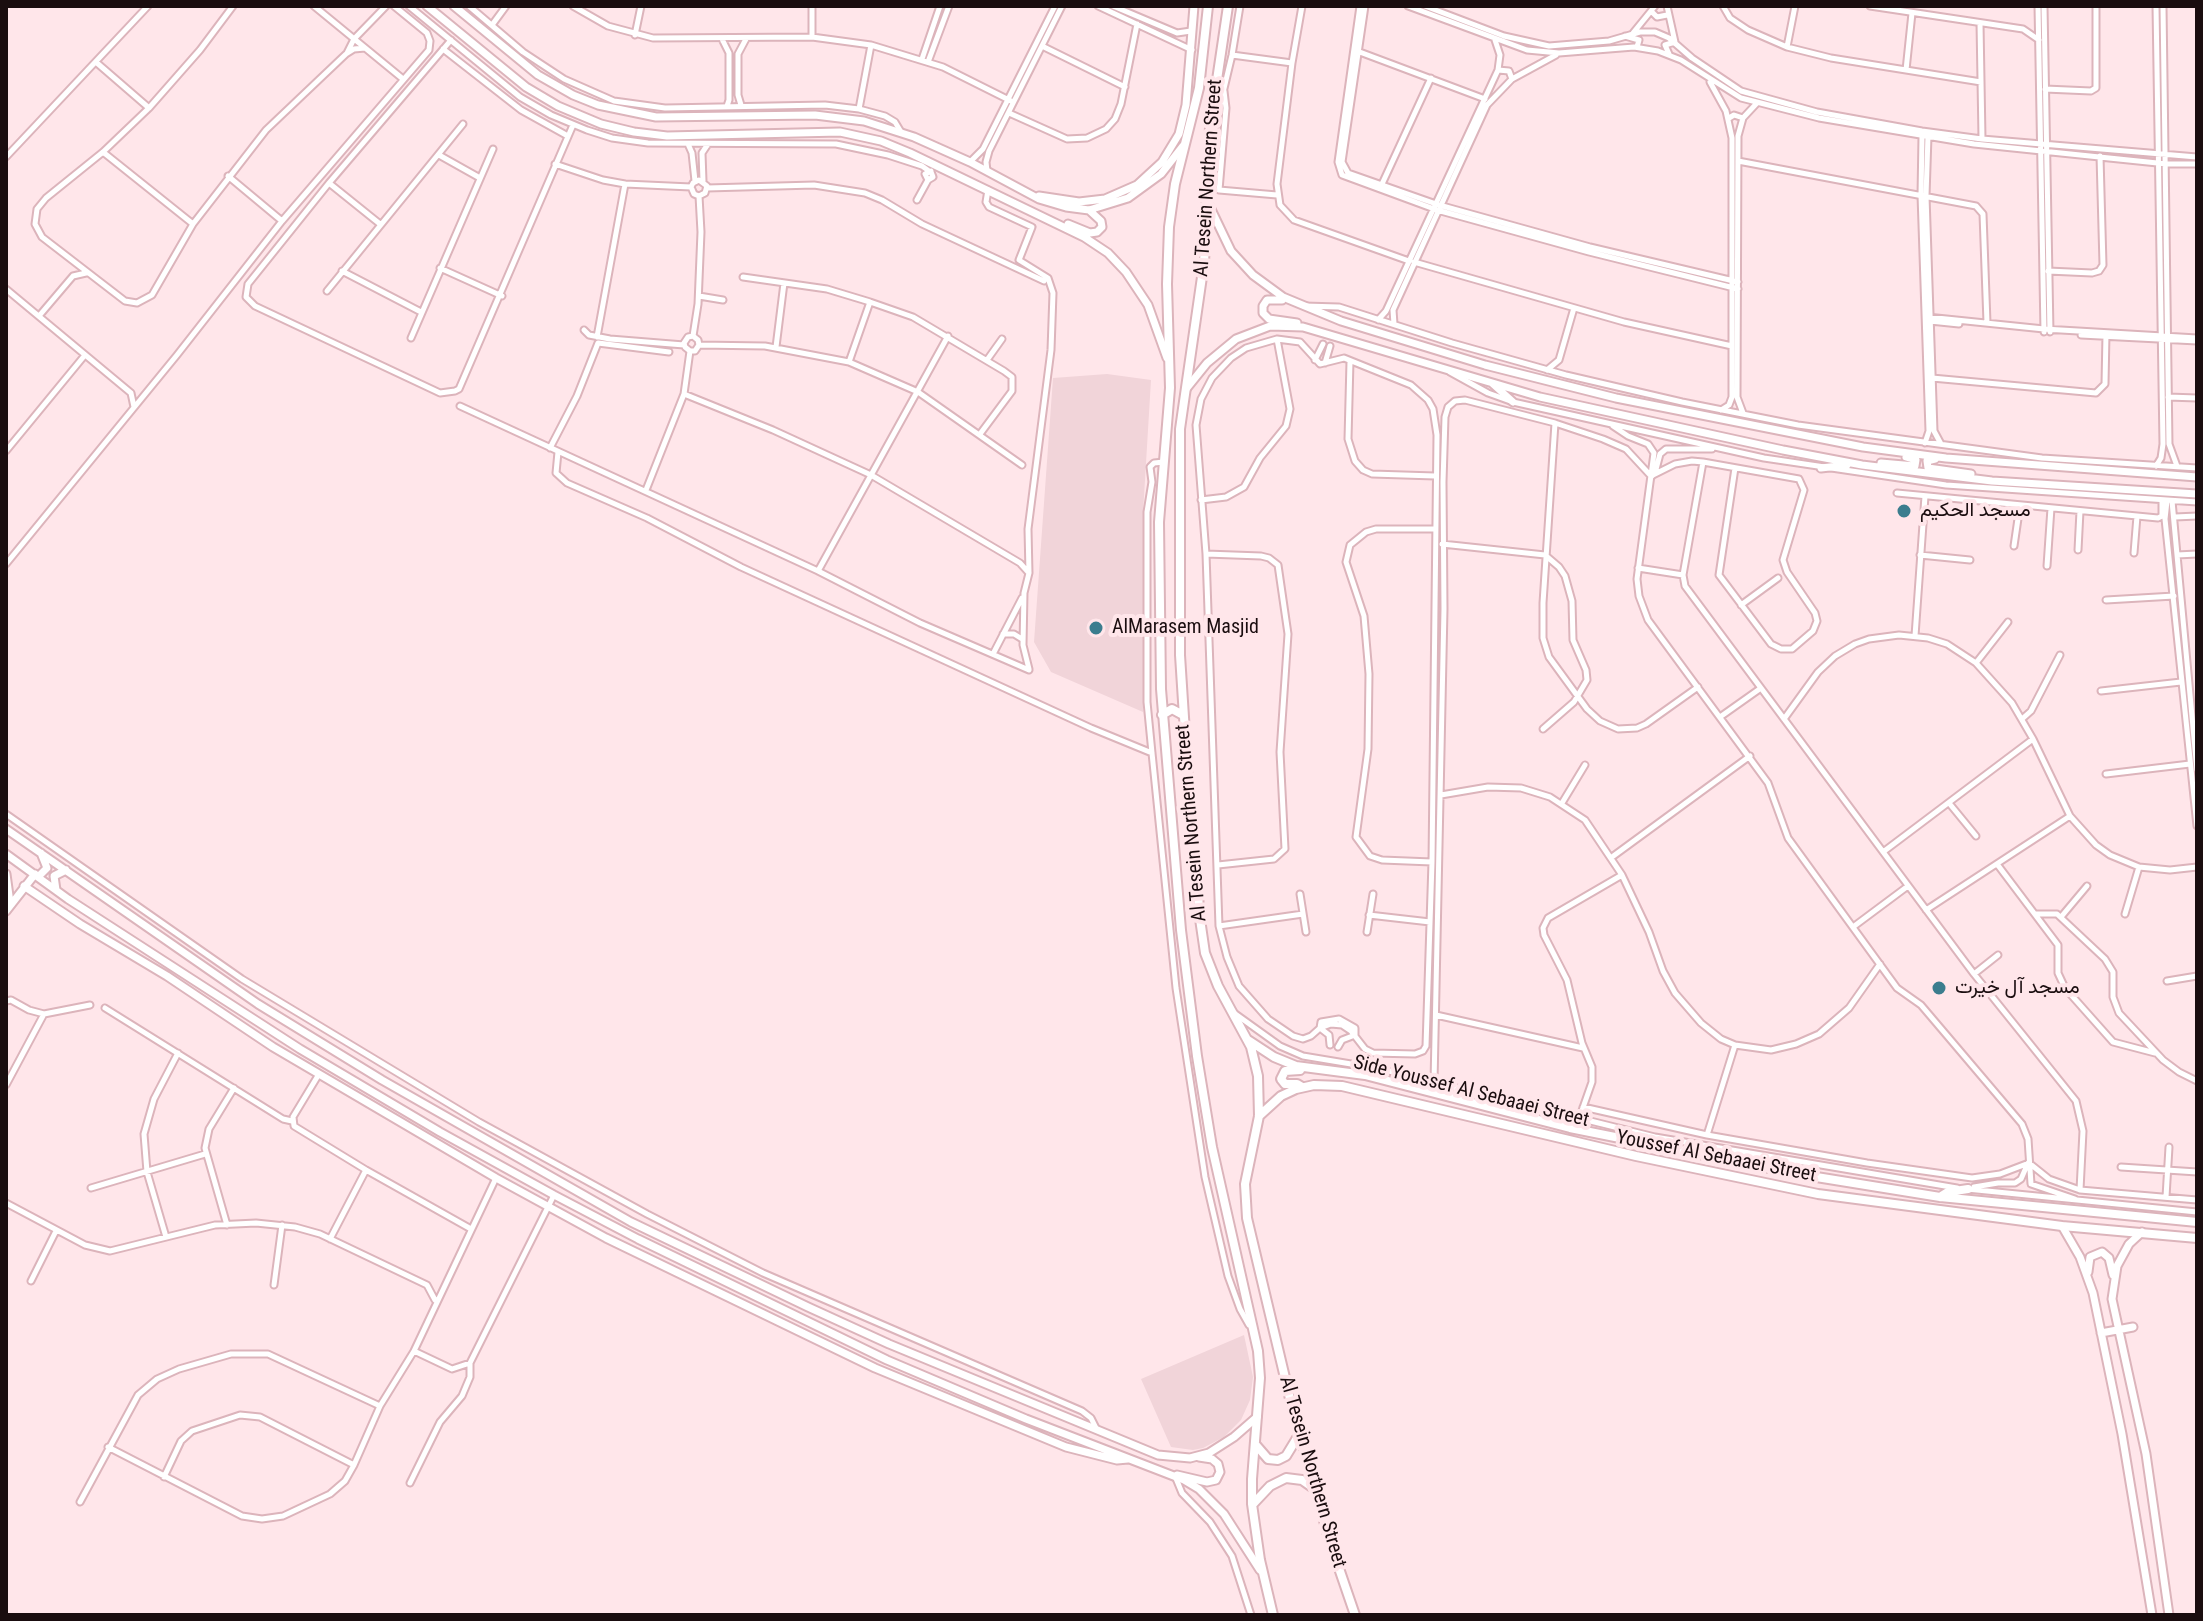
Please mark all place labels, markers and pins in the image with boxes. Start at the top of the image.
place label: مسجد الحكيم [1920,499,2031,523]
marker: مسجد الحكيم [1895,502,1913,520]
place label: AlMarasem Masjid [1112,616,1259,640]
marker: AlMarasem Masjid [1087,619,1105,637]
place label: مسجد آل خيرت [1955,976,2080,1000]
marker: مسجد آل خيرت [1930,979,1948,997]

